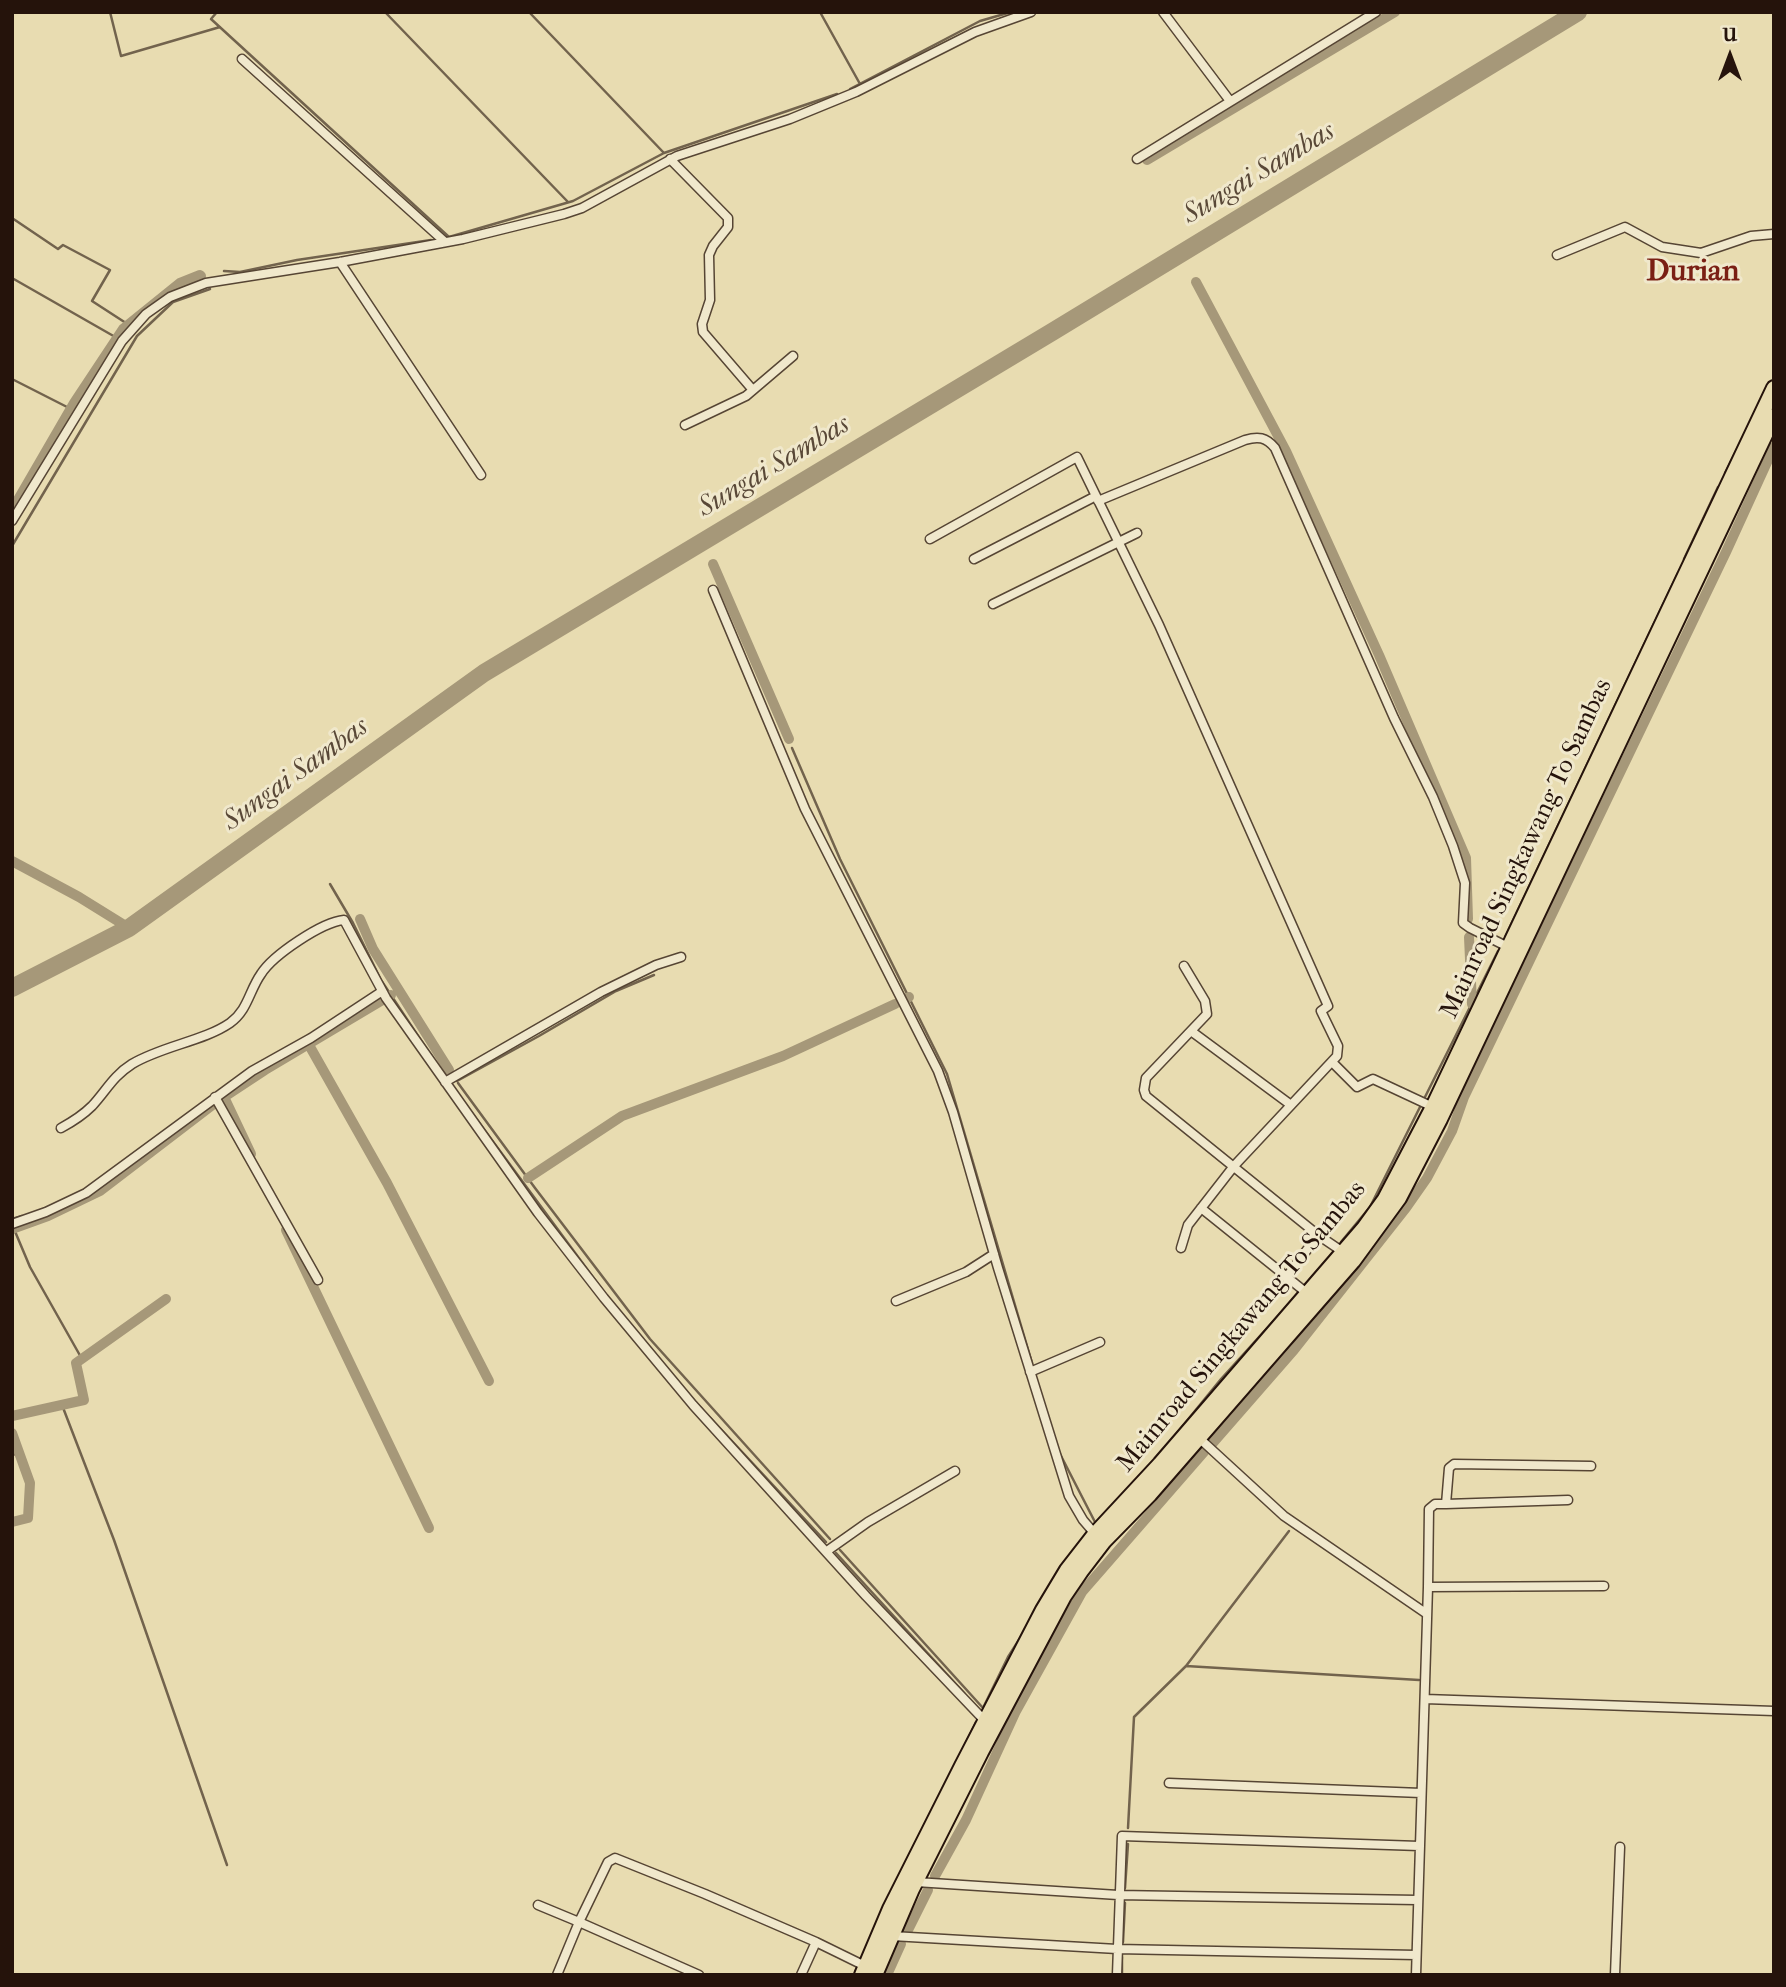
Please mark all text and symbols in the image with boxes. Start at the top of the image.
north arrow [1695,21,1765,91]
text: U [1723,24,1737,46]
water label: Sungai Sambas [1177,115,1341,233]
district label: Durian [1647,255,1739,291]
water label: Sungai Sambas [692,408,856,526]
street label: Mainroad Singkawang To Sambas [1434,674,1620,1024]
water label: Sungai Sambas [217,711,375,839]
street label: Mainroad Singkawang To Sambas [1111,1175,1373,1479]

